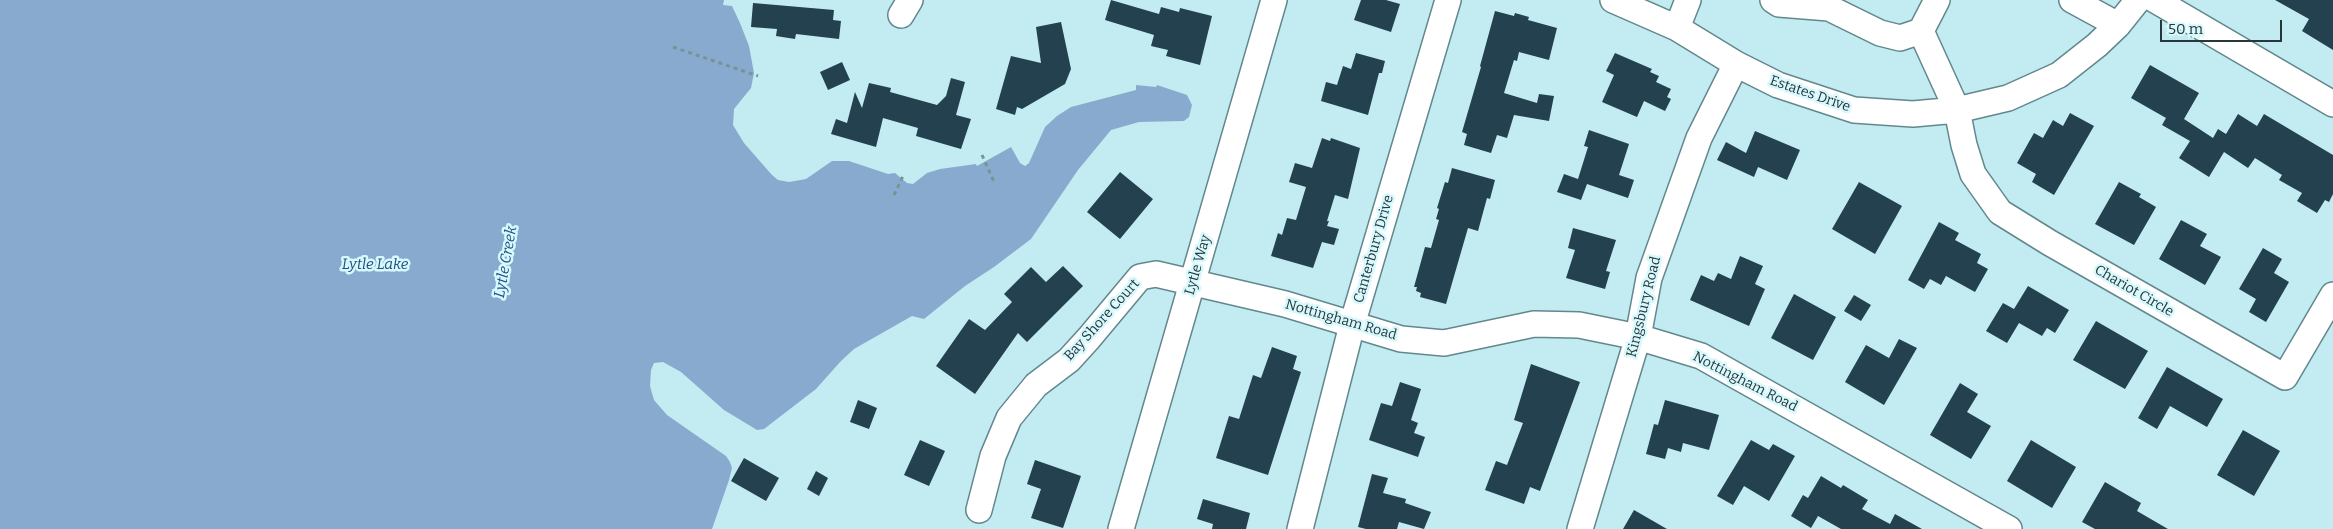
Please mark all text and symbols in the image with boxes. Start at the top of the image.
scale bar [2163,10,2286,42]
text: 50 m [2168,20,2203,38]
street label: Estates Drive [1767,72,1853,116]
street label: Canterbury Drive [1351,193,1397,305]
water label: Lytle Creek [491,225,521,299]
street label: Lytle Way [1181,233,1215,297]
street label: Kingsbury Road [1623,255,1665,359]
water label: Lytle Lake [342,256,408,274]
street label: Chariot Circle [2092,262,2176,320]
street label: Bay Shore Court [1061,276,1143,364]
street label: Nottingham Road [1283,296,1399,344]
street label: Nottingham Road [1690,348,1800,416]

